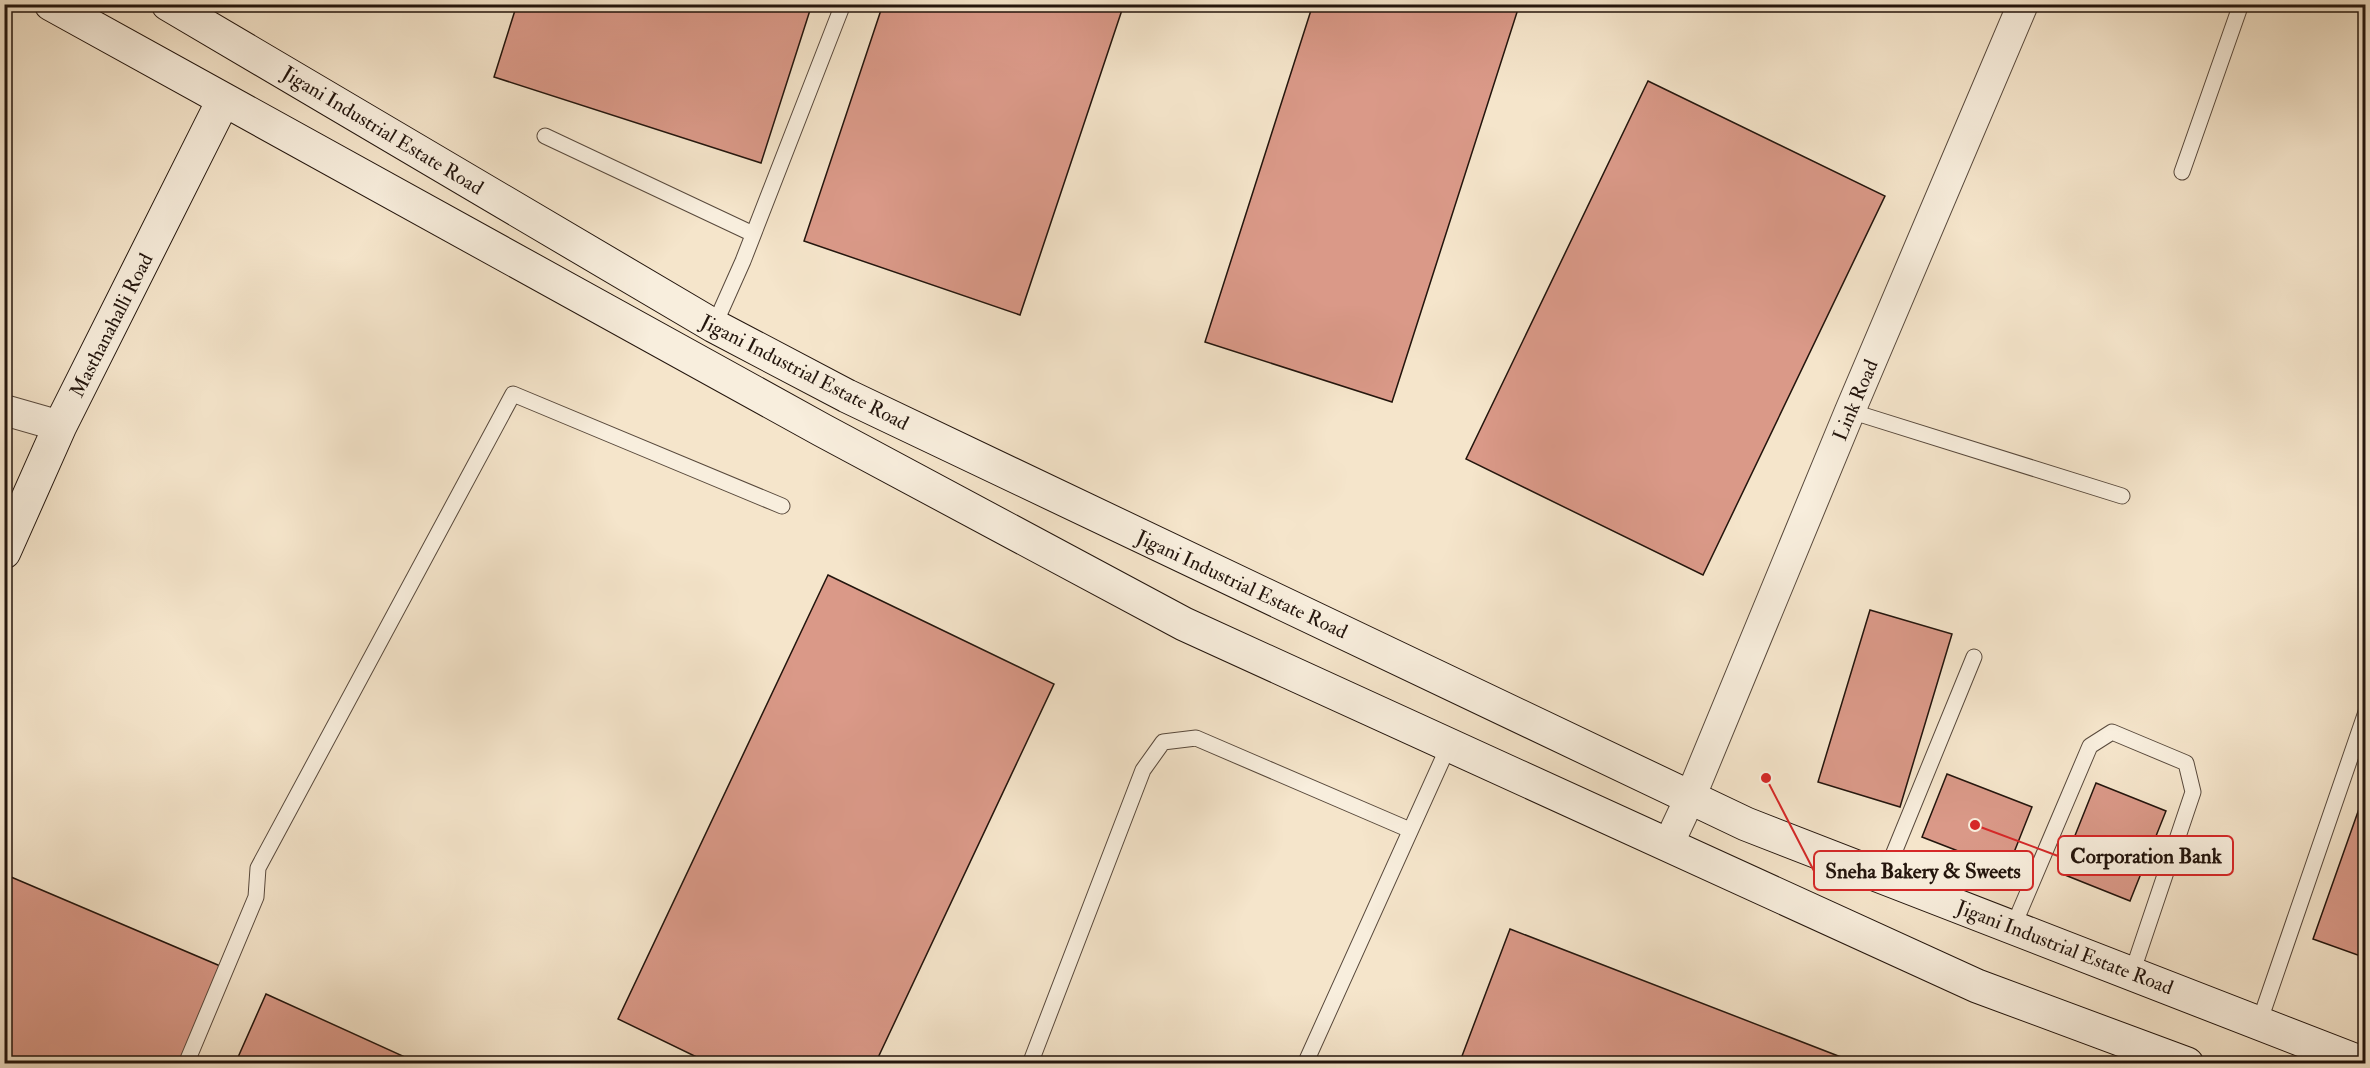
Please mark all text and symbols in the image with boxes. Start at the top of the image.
street label: Jigani Industrial Estate Road [277,60,488,201]
street label: Masthanahalli Road [64,249,159,401]
street label: Jigani Industrial Estate Road [696,309,913,436]
street label: Link Road [1827,356,1884,445]
street label: Jigani Industrial Estate Road [1131,524,1352,644]
callout: Corporation Bank [2058,836,2233,875]
text: Corporation Bank [2070,843,2223,870]
callout: Sneha Bakery & Sweets [1814,851,2033,890]
text: Sneha Bakery & Sweets [1825,858,2021,885]
street label: Jigani Industrial Estate Road [1952,894,2177,1000]

